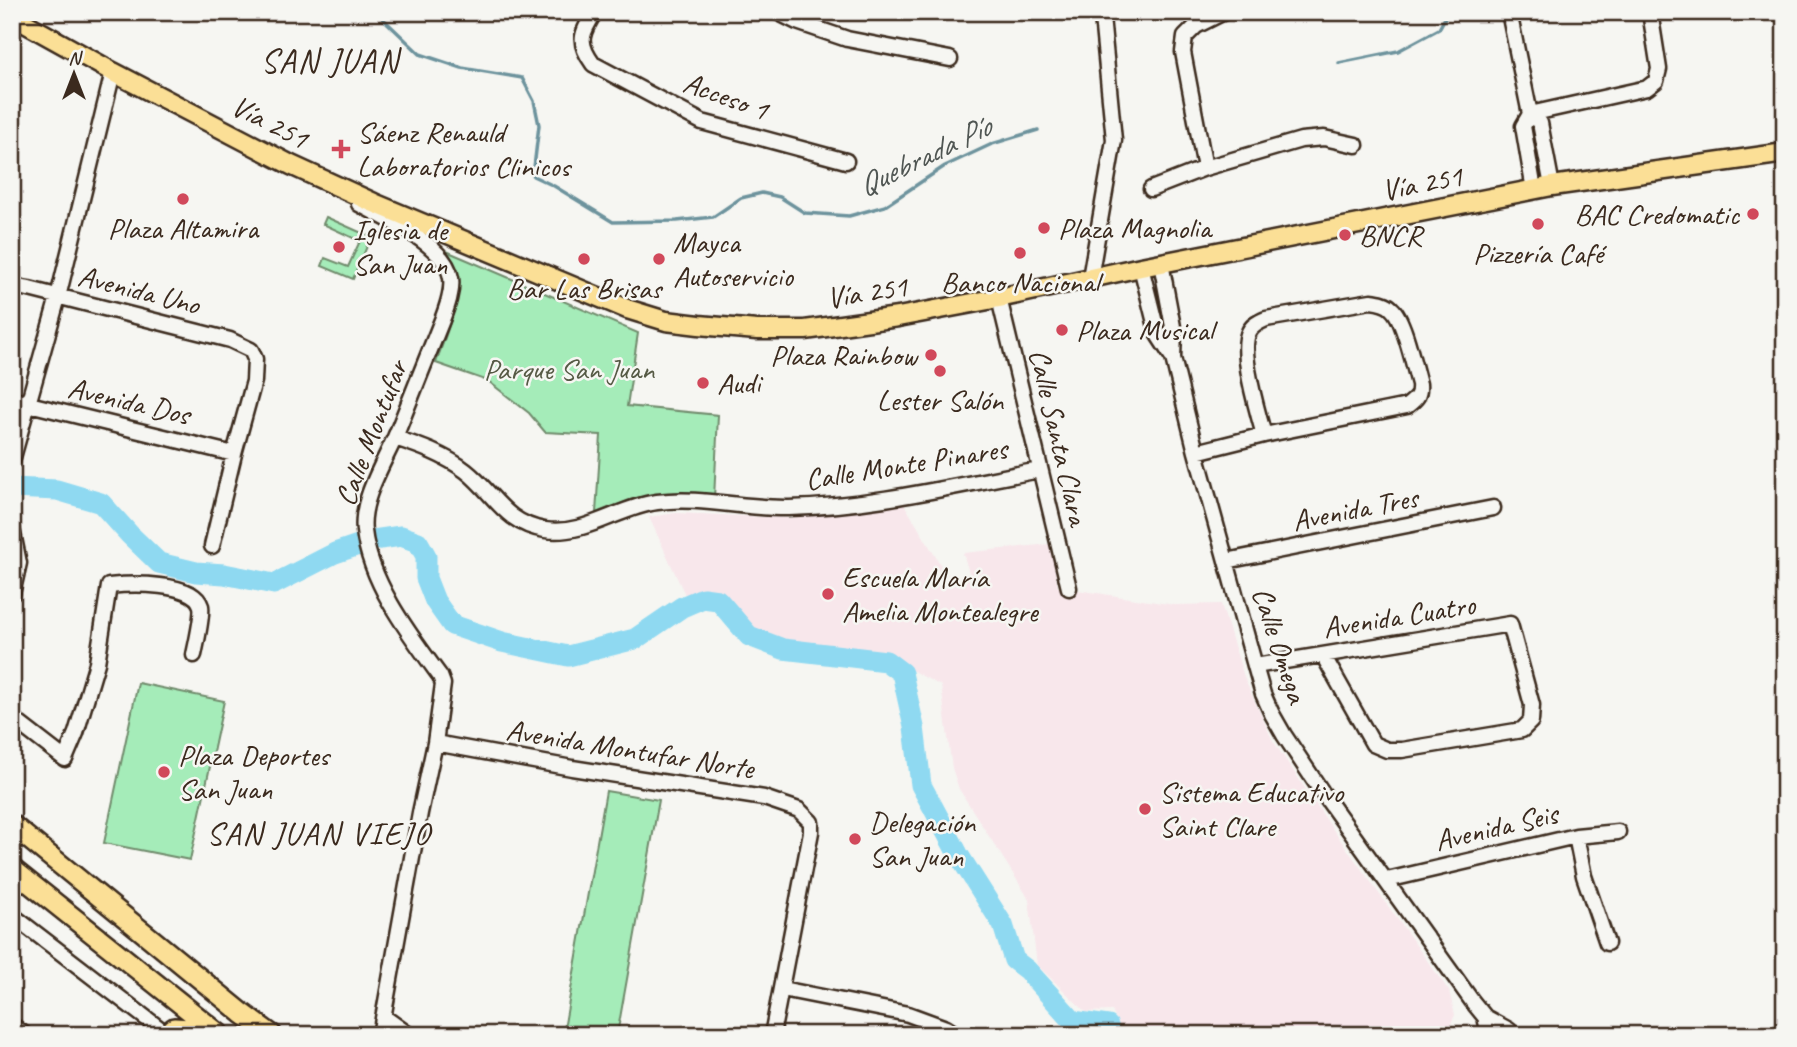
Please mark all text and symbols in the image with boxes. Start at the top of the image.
north arrow [38,38,108,108]
district label: SAN JUAN [261,40,402,82]
text: N [68,46,83,70]
street label: Acceso 1 [678,63,775,129]
street label: Vía 251 [225,87,316,158]
water label: Quebrada Pío [851,104,1002,206]
place label: Sáenz Renauld Laboratorios Clinicos [357,113,573,185]
marker: Sáenz Renauld Laboratorios Clinicos [331,139,351,159]
street label: Vía 251 [1379,156,1467,209]
marker: Plaza Altamira [175,191,191,207]
place label: BAC Credomatic [1575,195,1740,233]
marker: BAC Credomatic [1745,206,1761,222]
place label: Plaza Altamira [108,209,260,247]
place label: Plaza Magnolia [1058,209,1213,247]
place label: Iglesia de San Juan [353,211,449,283]
place label: BNCR [1359,216,1425,254]
marker: Pizzería Café [1530,216,1546,232]
marker: Plaza Magnolia [1036,220,1052,236]
place label: Mayca Autoservicio [673,223,794,295]
marker: BNCR [1337,227,1353,243]
place label: Pizzería Café [1473,234,1607,272]
marker: Iglesia de San Juan [331,239,347,255]
marker: Banco Nacional [1012,245,1028,261]
marker: Bar Las Brisas [576,251,592,267]
marker: Mayca Autoservicio [651,251,667,267]
street label: Avenida Uno [74,257,205,324]
place label: Banco Nacional [941,263,1104,301]
street label: Vía 251 [824,267,912,317]
place label: Bar Las Brisas [507,269,664,307]
place label: Plaza Musical [1076,311,1218,349]
marker: Plaza Musical [1054,322,1070,338]
place label: Plaza Rainbow [770,336,919,374]
street label: Calle Santa Clara [1020,345,1098,531]
marker: Plaza Rainbow [923,347,939,363]
park label: Parque San Juan [484,350,656,388]
street label: Calle Montufar [326,353,417,511]
marker: Lester Salón [932,363,948,379]
place label: Audi [717,364,764,402]
street label: Avenida Dos [65,369,196,434]
marker: Audi [695,375,711,391]
place label: Lester Salón [877,381,1005,419]
street label: Calle Monte Pinares [803,429,1012,499]
street label: Avenida Tres [1289,478,1424,540]
place label: Escuela María Amelia Montealegre [842,558,1040,630]
street label: Calle Omega [1243,582,1317,710]
street label: Avenida Cuatro [1320,585,1479,647]
marker: Escuela María Amelia Montealegre [820,586,836,602]
street label: Avenida Montufar Norte [504,711,759,788]
place label: Plaza Deportes San Juan [178,736,332,808]
marker: Plaza Deportes San Juan [156,764,172,780]
place label: Sistema Educativo Saint Clare [1159,773,1345,845]
street label: Avenida Seis [1431,794,1564,860]
marker: Sistema Educativo Saint Clare [1137,801,1153,817]
place label: Delegación San Juan [869,803,977,875]
district label: SAN JUAN VIEJO [207,813,433,854]
marker: Delegación San Juan [847,831,863,847]

